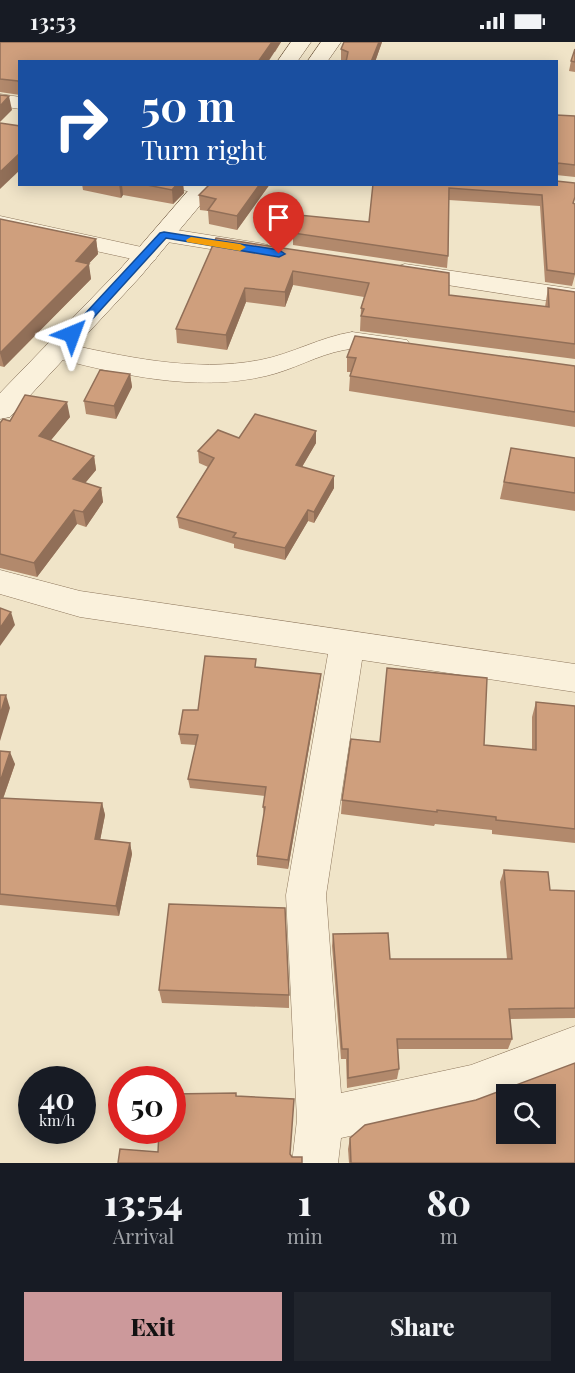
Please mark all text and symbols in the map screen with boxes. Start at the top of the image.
text: 13:53 [30,6,76,36]
text: 50 m [141,77,235,133]
icon: right [42,84,120,162]
text: Turn right [141,131,266,167]
pin [253,192,304,254]
icon: arrive [262,201,295,234]
position arrow [40,302,104,366]
speed limit sign: 50 [108,1066,186,1144]
text: 40 [39,1078,75,1118]
map controls [496,1084,556,1144]
button: search [496,1084,556,1144]
text: km/h [39,1110,75,1130]
text: 13:54 [104,1177,183,1225]
text: 1 [298,1177,312,1225]
text: 80 [427,1177,471,1225]
text: Arrival [113,1222,174,1249]
text: min [287,1222,323,1249]
text: m [440,1222,458,1249]
button: Exit [24,1292,282,1361]
button: Share [294,1292,551,1361]

